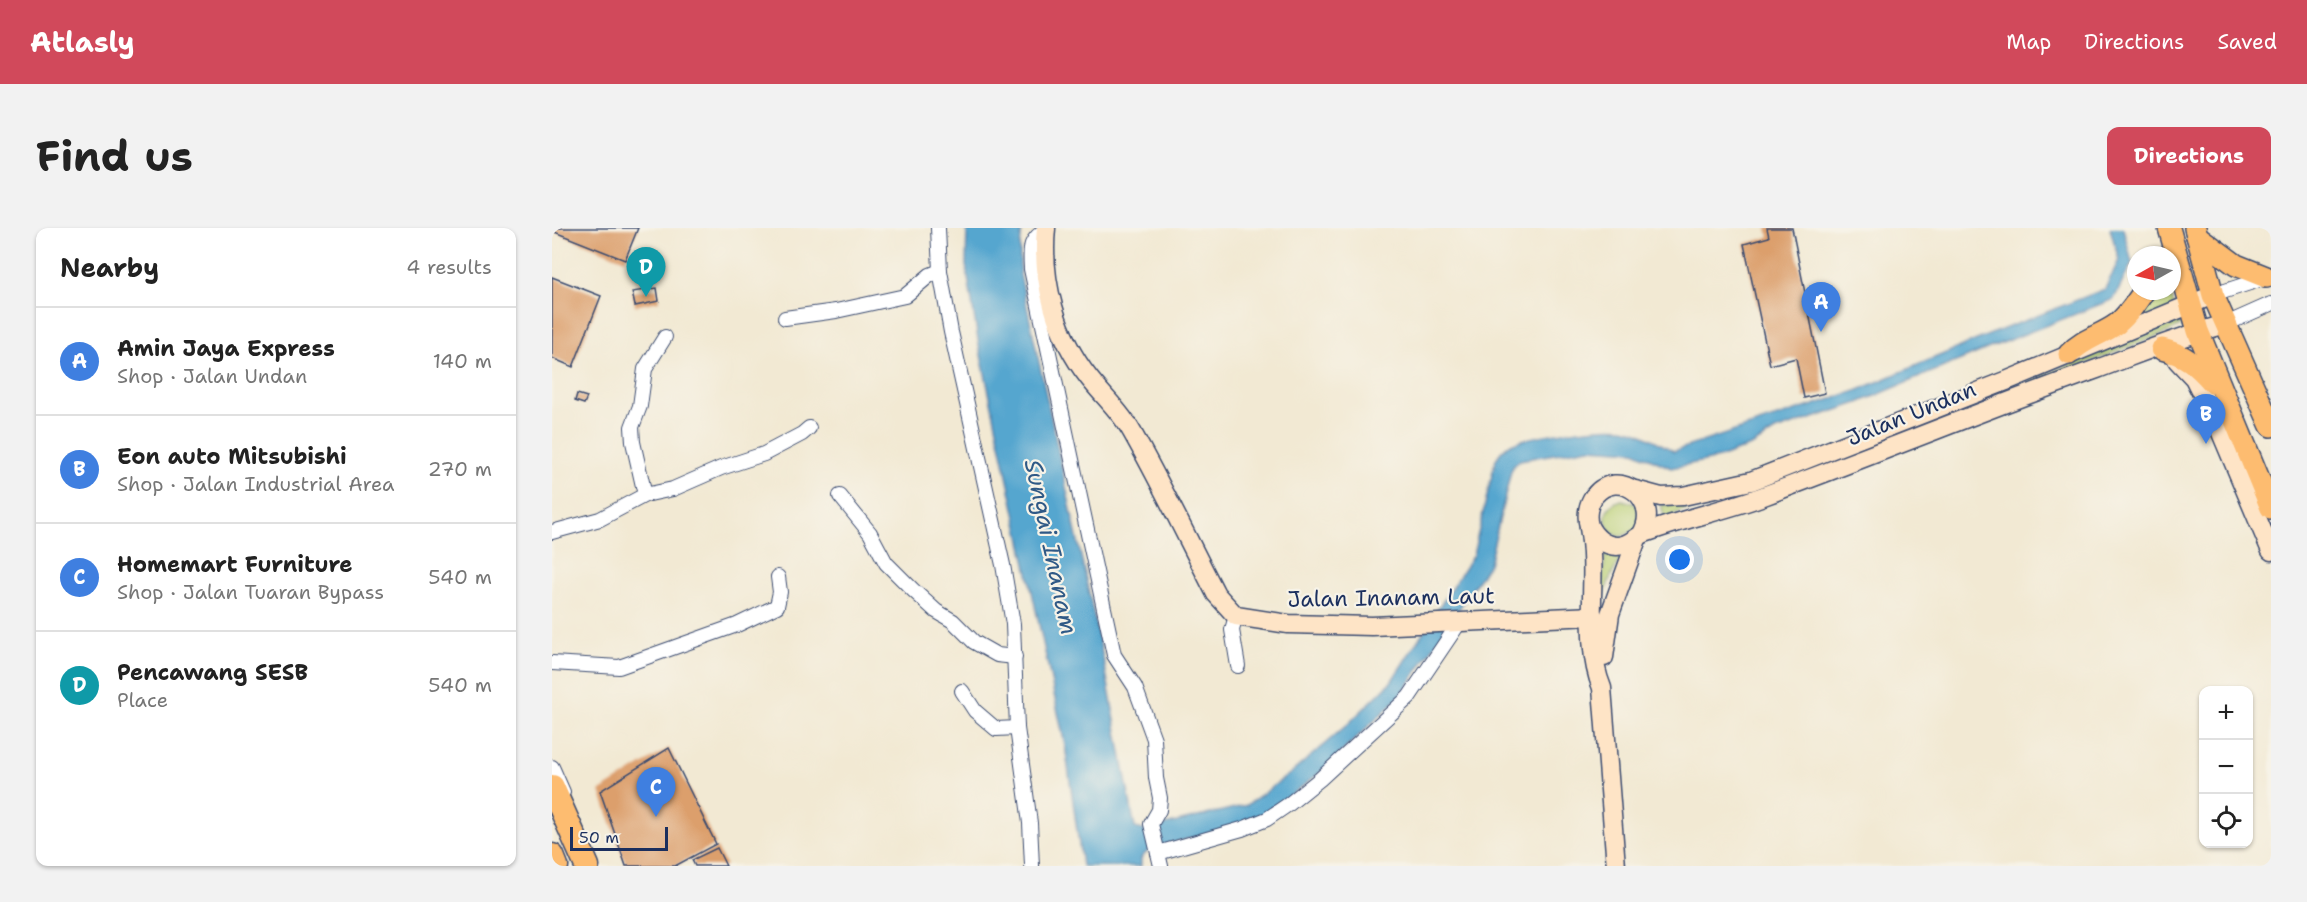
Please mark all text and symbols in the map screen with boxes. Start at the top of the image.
text: Atlasly [30,23,135,61]
text: Map [2006,28,2051,56]
text: Directions [2084,28,2184,56]
text: Saved [2217,28,2277,56]
button: Directions [2107,127,2271,185]
text: Find us [36,128,193,184]
north arrow [2127,246,2181,300]
pin: D [626,248,665,297]
text: Nearby [60,250,159,285]
text: 4 results [406,254,492,280]
pin: A [1802,282,1840,332]
text: Amin Jaya Express [117,334,335,363]
text: A [72,348,87,374]
text: 140 m [433,348,492,374]
text: Shop · Jalan Undan [117,363,307,389]
street label: Jalan Undan [1842,374,1980,453]
pin: B [2186,394,2226,444]
text: Eon auto Mitsubishi [117,442,347,471]
text: B [73,456,86,482]
text: 270 m [428,456,492,482]
water label: Sungai Inanam [1017,456,1085,638]
text: Shop · Jalan Industrial Area [117,471,394,497]
your location [1665,545,1694,574]
text: Homemart Furniture [117,550,353,579]
text: C [73,564,86,590]
text: 540 m [428,564,492,590]
text: Shop · Jalan Tuaran Bypass [117,579,384,605]
street label: Jalan Inanam Laut [1287,581,1495,614]
text: Pencawang SESB [117,658,308,687]
text: D [72,672,87,698]
text: 540 m [428,672,492,698]
map controls [2199,686,2253,848]
button: + [2199,686,2253,740]
text: Place [117,687,168,713]
button: − [2199,740,2253,794]
pin: C [636,768,676,817]
button: locate [2199,794,2253,848]
scale bar [570,824,668,852]
text: 50 m [579,827,619,848]

